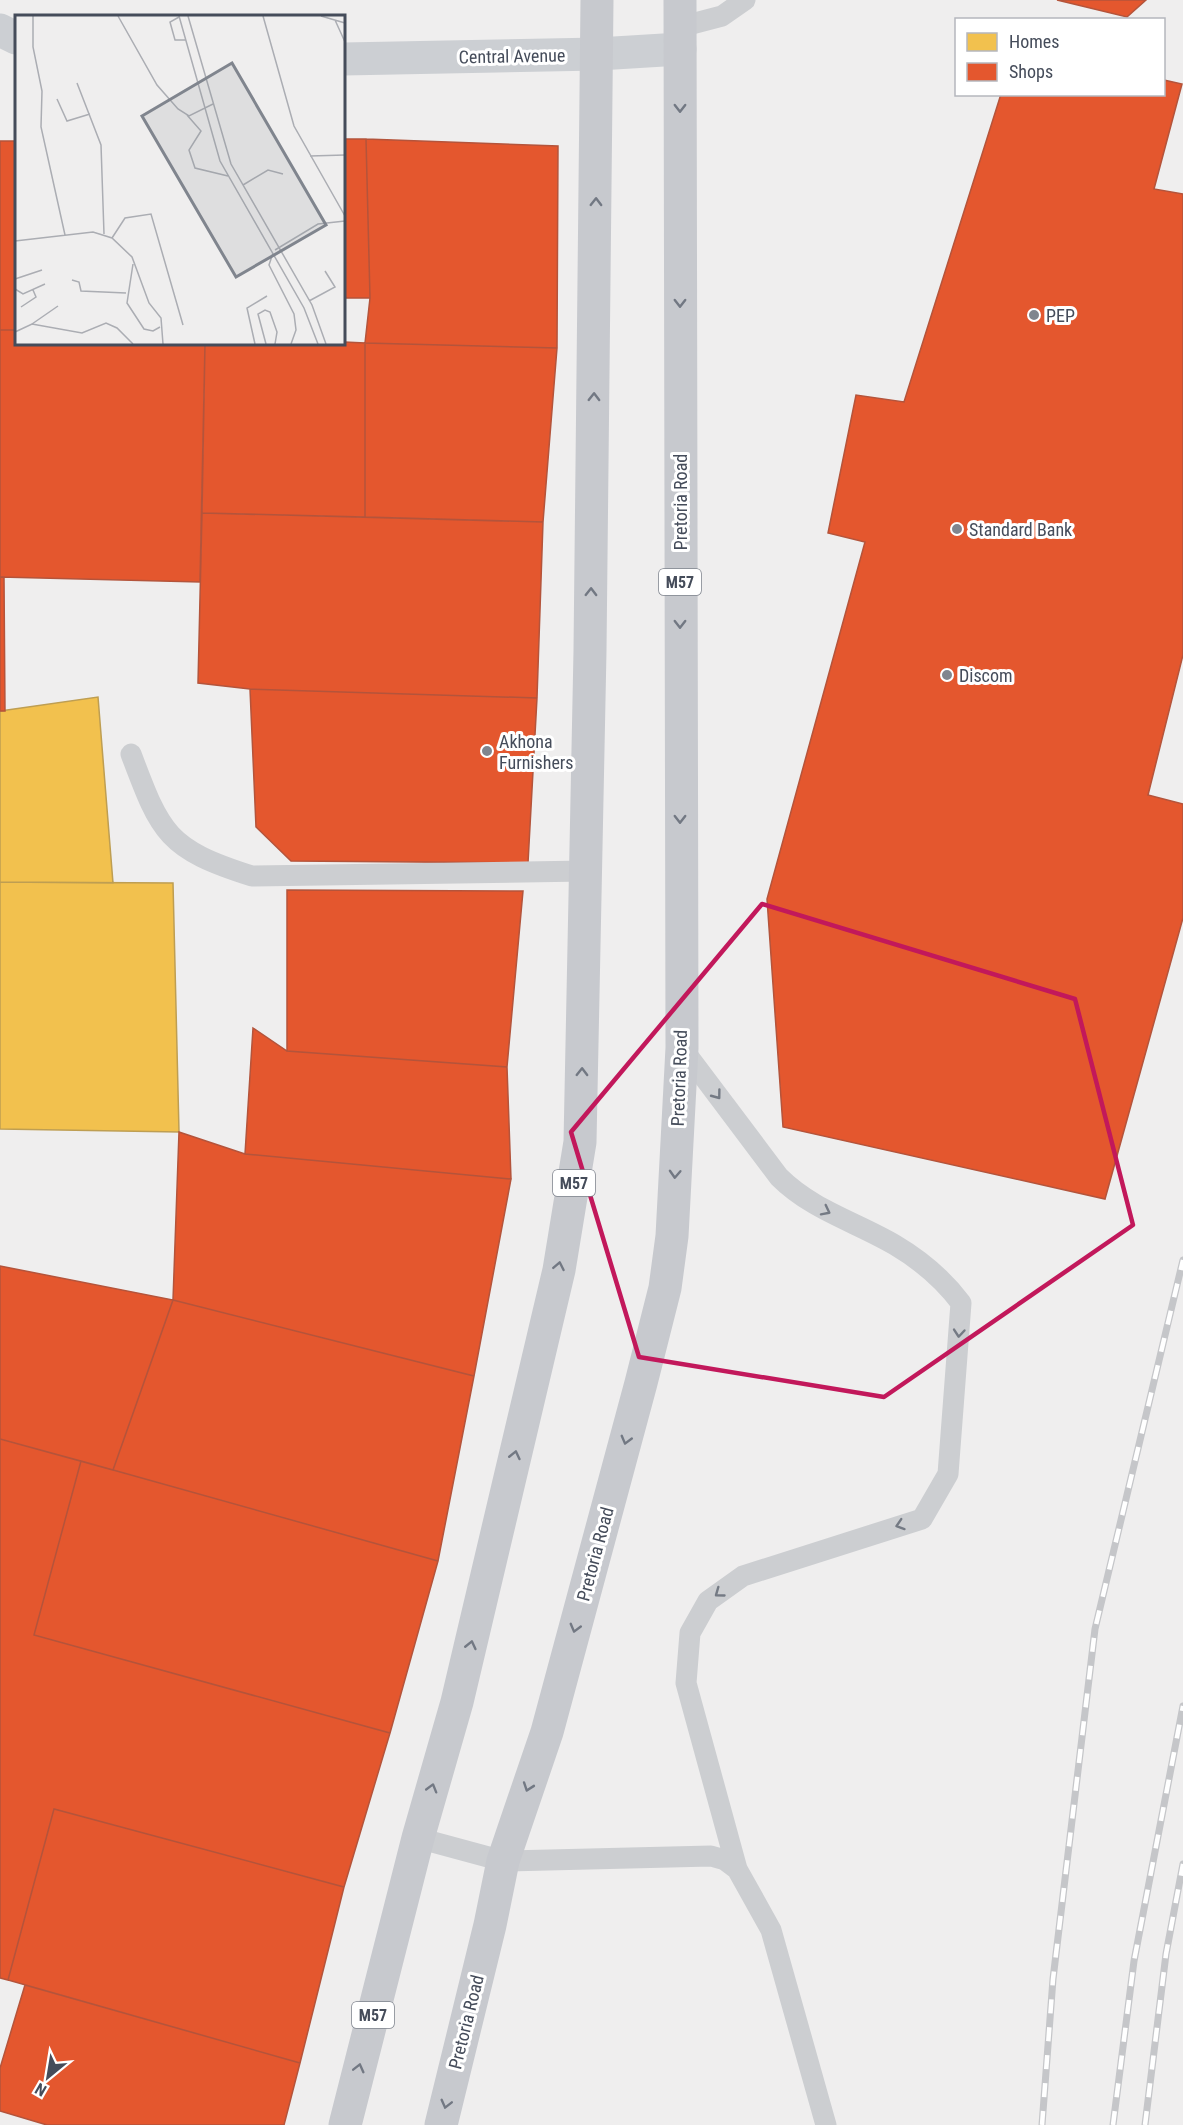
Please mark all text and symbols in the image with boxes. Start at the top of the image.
inset map [15,15,345,345]
legend [955,18,1165,96]
text: Homes [1009,31,1059,52]
street label: Central Avenue [459,45,565,67]
text: Shops [1009,61,1053,82]
one-way arrow [674,103,686,112]
one-way arrow [590,198,602,207]
one-way arrow [674,298,686,307]
place label: PEP [1046,305,1075,326]
marker: PEP [1027,308,1041,322]
one-way arrow [587,393,600,402]
street label: Pretoria Road [670,454,691,550]
place label: Standard Bank [969,519,1072,540]
marker: Standard Bank [950,522,964,536]
road number: M57 [659,569,701,595]
one-way arrow [585,588,597,597]
one-way arrow [674,619,686,628]
place label: Discom [959,665,1013,686]
marker: Discom [940,668,954,682]
place label: Akhona Furnishers [499,731,574,773]
marker: Akhona Furnishers [480,744,494,758]
one-way arrow [674,814,686,823]
street label: Pretoria Road [667,1029,691,1127]
one-way arrow [576,1068,588,1077]
one-way arrow [710,1088,721,1099]
one-way arrow [669,1169,682,1178]
road number: M57 [553,1170,595,1196]
one-way arrow [820,1204,831,1216]
one-way arrow [552,1261,565,1271]
one-way arrow [953,1328,966,1337]
one-way arrow [621,1434,633,1445]
one-way arrow [508,1451,521,1461]
street label: Pretoria Road [572,1505,618,1603]
one-way arrow [895,1518,906,1531]
one-way arrow [714,1586,725,1597]
one-way arrow [570,1622,582,1633]
one-way arrow [463,1640,476,1650]
one-way arrow [522,1781,535,1792]
one-way arrow [425,1784,437,1794]
street label: Pretoria Road [444,1973,488,2071]
road number: M57 [352,2002,394,2028]
north arrow [18,2047,78,2107]
one-way arrow [352,2064,365,2074]
text: N [32,2079,50,2100]
one-way arrow [440,2098,453,2108]

